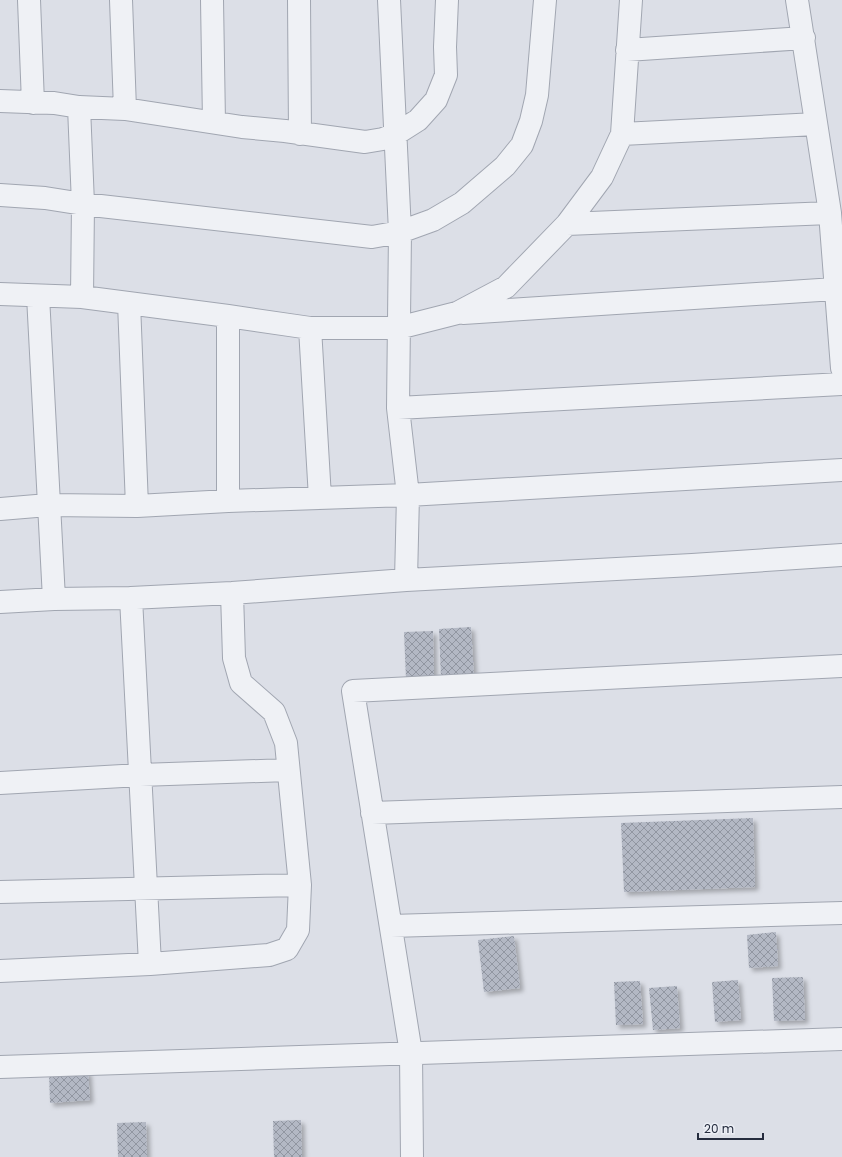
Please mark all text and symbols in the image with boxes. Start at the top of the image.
scale bar [698,1115,763,1141]
text: 20 m [704,1120,734,1137]

